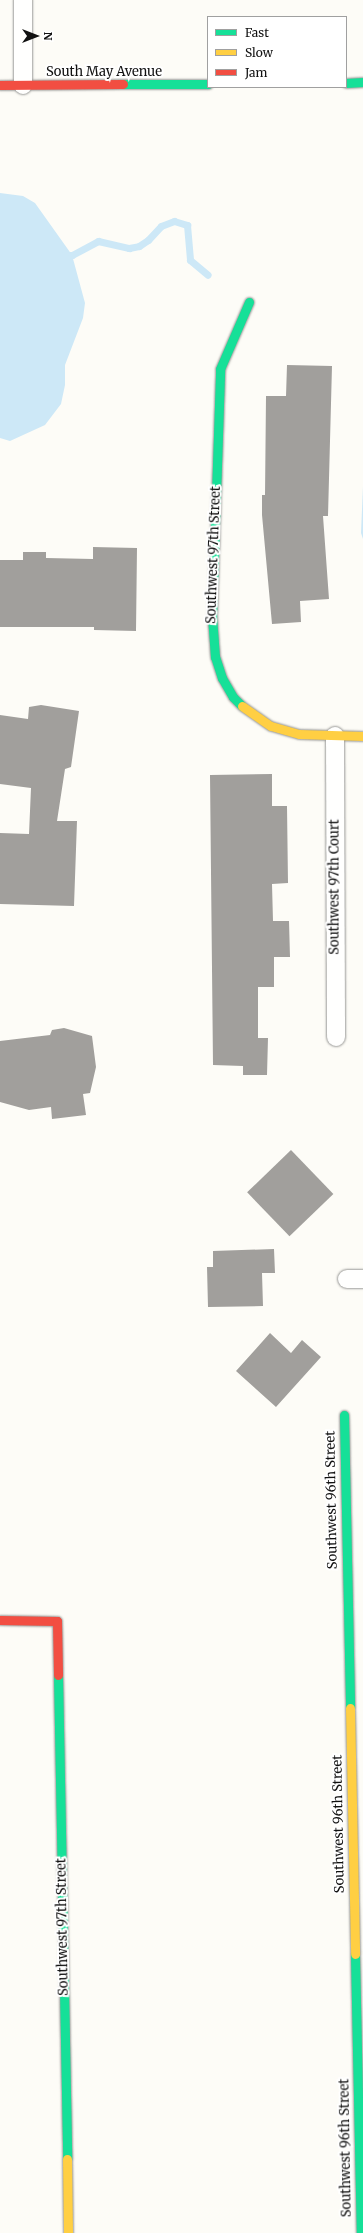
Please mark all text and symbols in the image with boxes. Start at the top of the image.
north arrow [16,16,56,56]
legend [207,16,347,88]
text: Fast [245,25,269,40]
text: N [41,32,55,40]
text: Slow [245,45,273,60]
street label: South May Avenue [46,64,162,80]
text: Jam [245,65,267,80]
street label: Southwest 97th Street [204,486,224,624]
street label: Southwest 97th Court [327,819,343,955]
street label: Southwest 96th Street [323,1431,341,1569]
street label: Southwest 96th Street [330,1755,348,1893]
street label: Southwest 97th Street [54,1858,72,1996]
street label: Southwest 96th Street [337,2079,355,2217]

